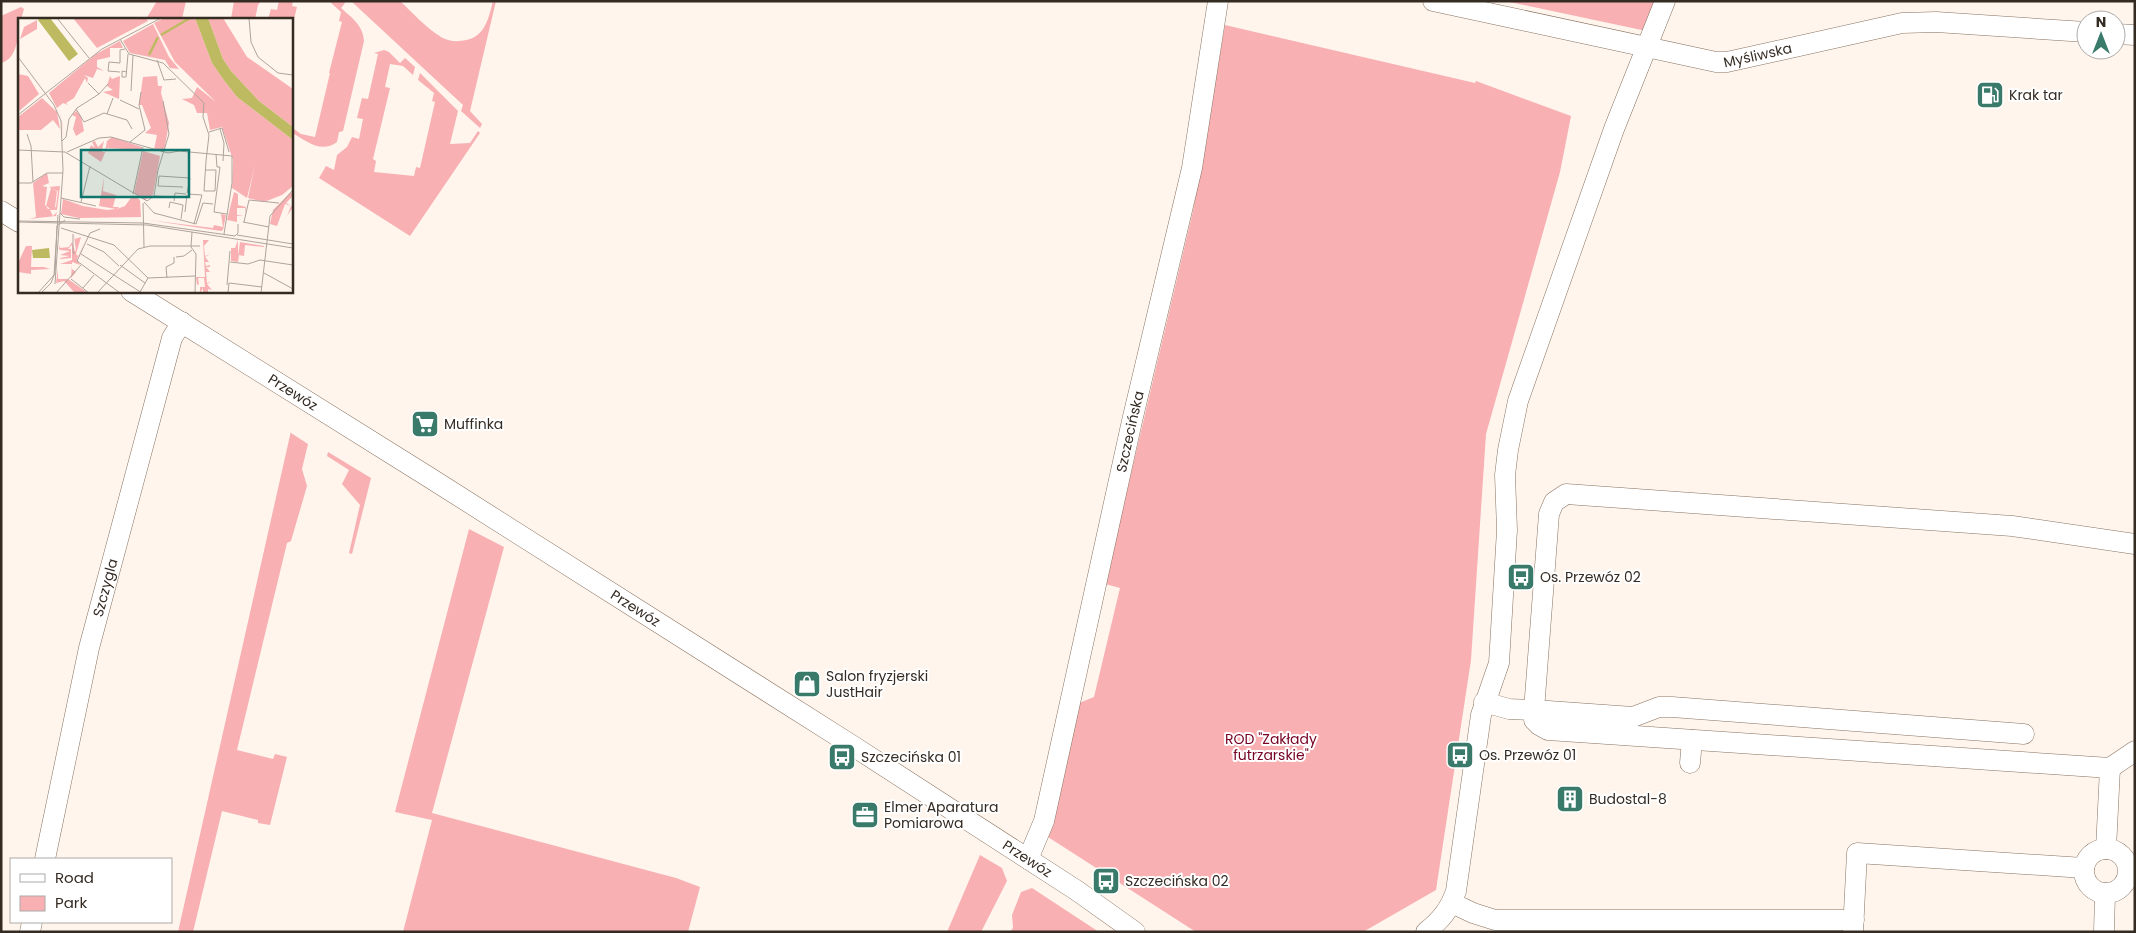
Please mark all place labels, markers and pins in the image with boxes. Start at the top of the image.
fuel station icon: Krak tar [1975,80,2005,110]
place label: Krak tar [2009,85,2063,105]
supermarket icon: Muffinka [410,409,440,439]
place label: Muffinka [444,414,503,434]
bus stop icon: Os. Przewóz 02 [1506,562,1536,592]
place label: Os. Przewóz 02 [1540,567,1641,587]
place label: Salon fryzjerski JustHair [826,666,928,702]
shop icon: Salon fryzjerski JustHair [792,669,822,699]
bus stop icon: Os. Przewóz 01 [1445,740,1475,770]
bus stop icon: Szczecińska 01 [827,742,857,772]
place label: Os. Przewóz 01 [1479,745,1576,765]
place label: Szczecińska 01 [861,747,961,767]
building icon: Budostal-8 [1555,784,1585,814]
place label: Budostal-8 [1589,789,1667,809]
place label: Elmer Aparatura Pomiarowa [884,797,998,833]
office icon: Elmer Aparatura Pomiarowa [850,800,880,830]
bus stop icon: Szczecińska 02 [1091,866,1121,896]
place label: Szczecińska 02 [1125,871,1229,891]

